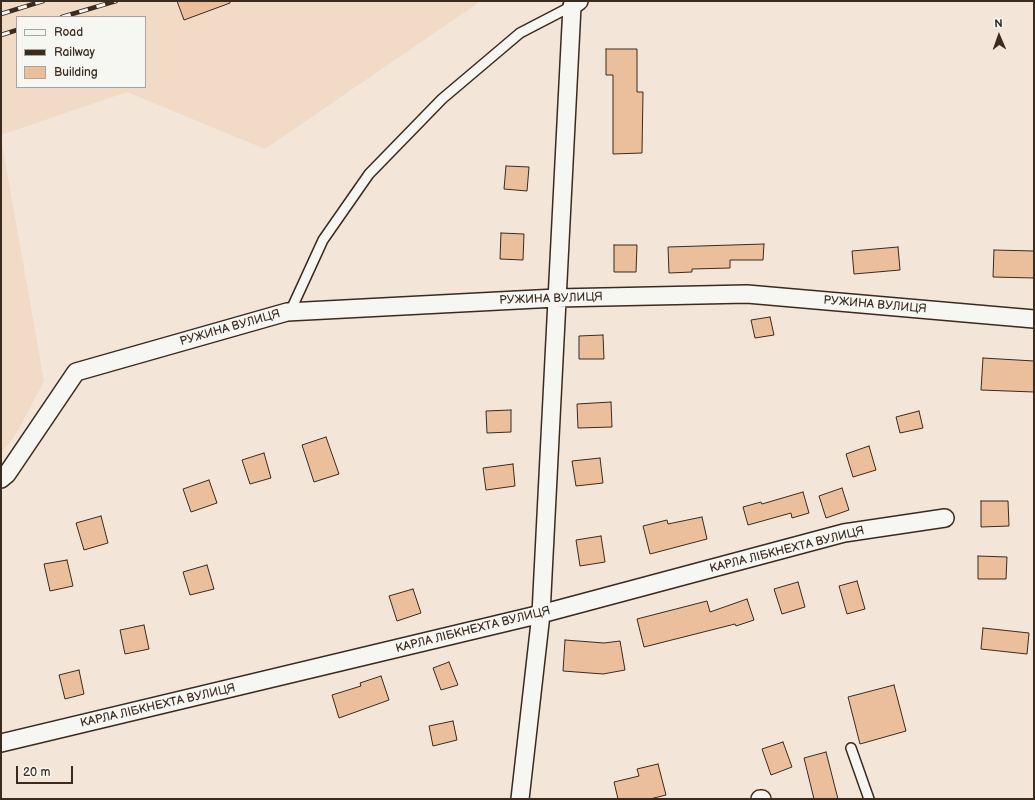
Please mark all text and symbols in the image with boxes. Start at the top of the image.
legend [16,16,146,88]
north arrow [979,16,1019,56]
text: N [994,17,1003,30]
text: Road [54,25,83,40]
text: Railway [54,45,95,60]
text: Building [54,65,98,80]
street label: РУЖИНА ВУЛИЦЯ [499,290,603,308]
street label: РУЖИНА ВУЛИЦЯ [823,293,927,317]
street label: РУЖИНА ВУЛИЦЯ [178,307,282,349]
street label: КАРЛА ЛІБКНЕХТА ВУЛИЦЯ [708,524,866,576]
street label: КАРЛА ЛІБКНЕХТА ВУЛИЦЯ [394,604,552,656]
street label: КАРЛА ЛІБКНЕХТА ВУЛИЦЯ [79,681,237,731]
scale bar [18,758,75,784]
text: 20 m [23,765,50,780]

